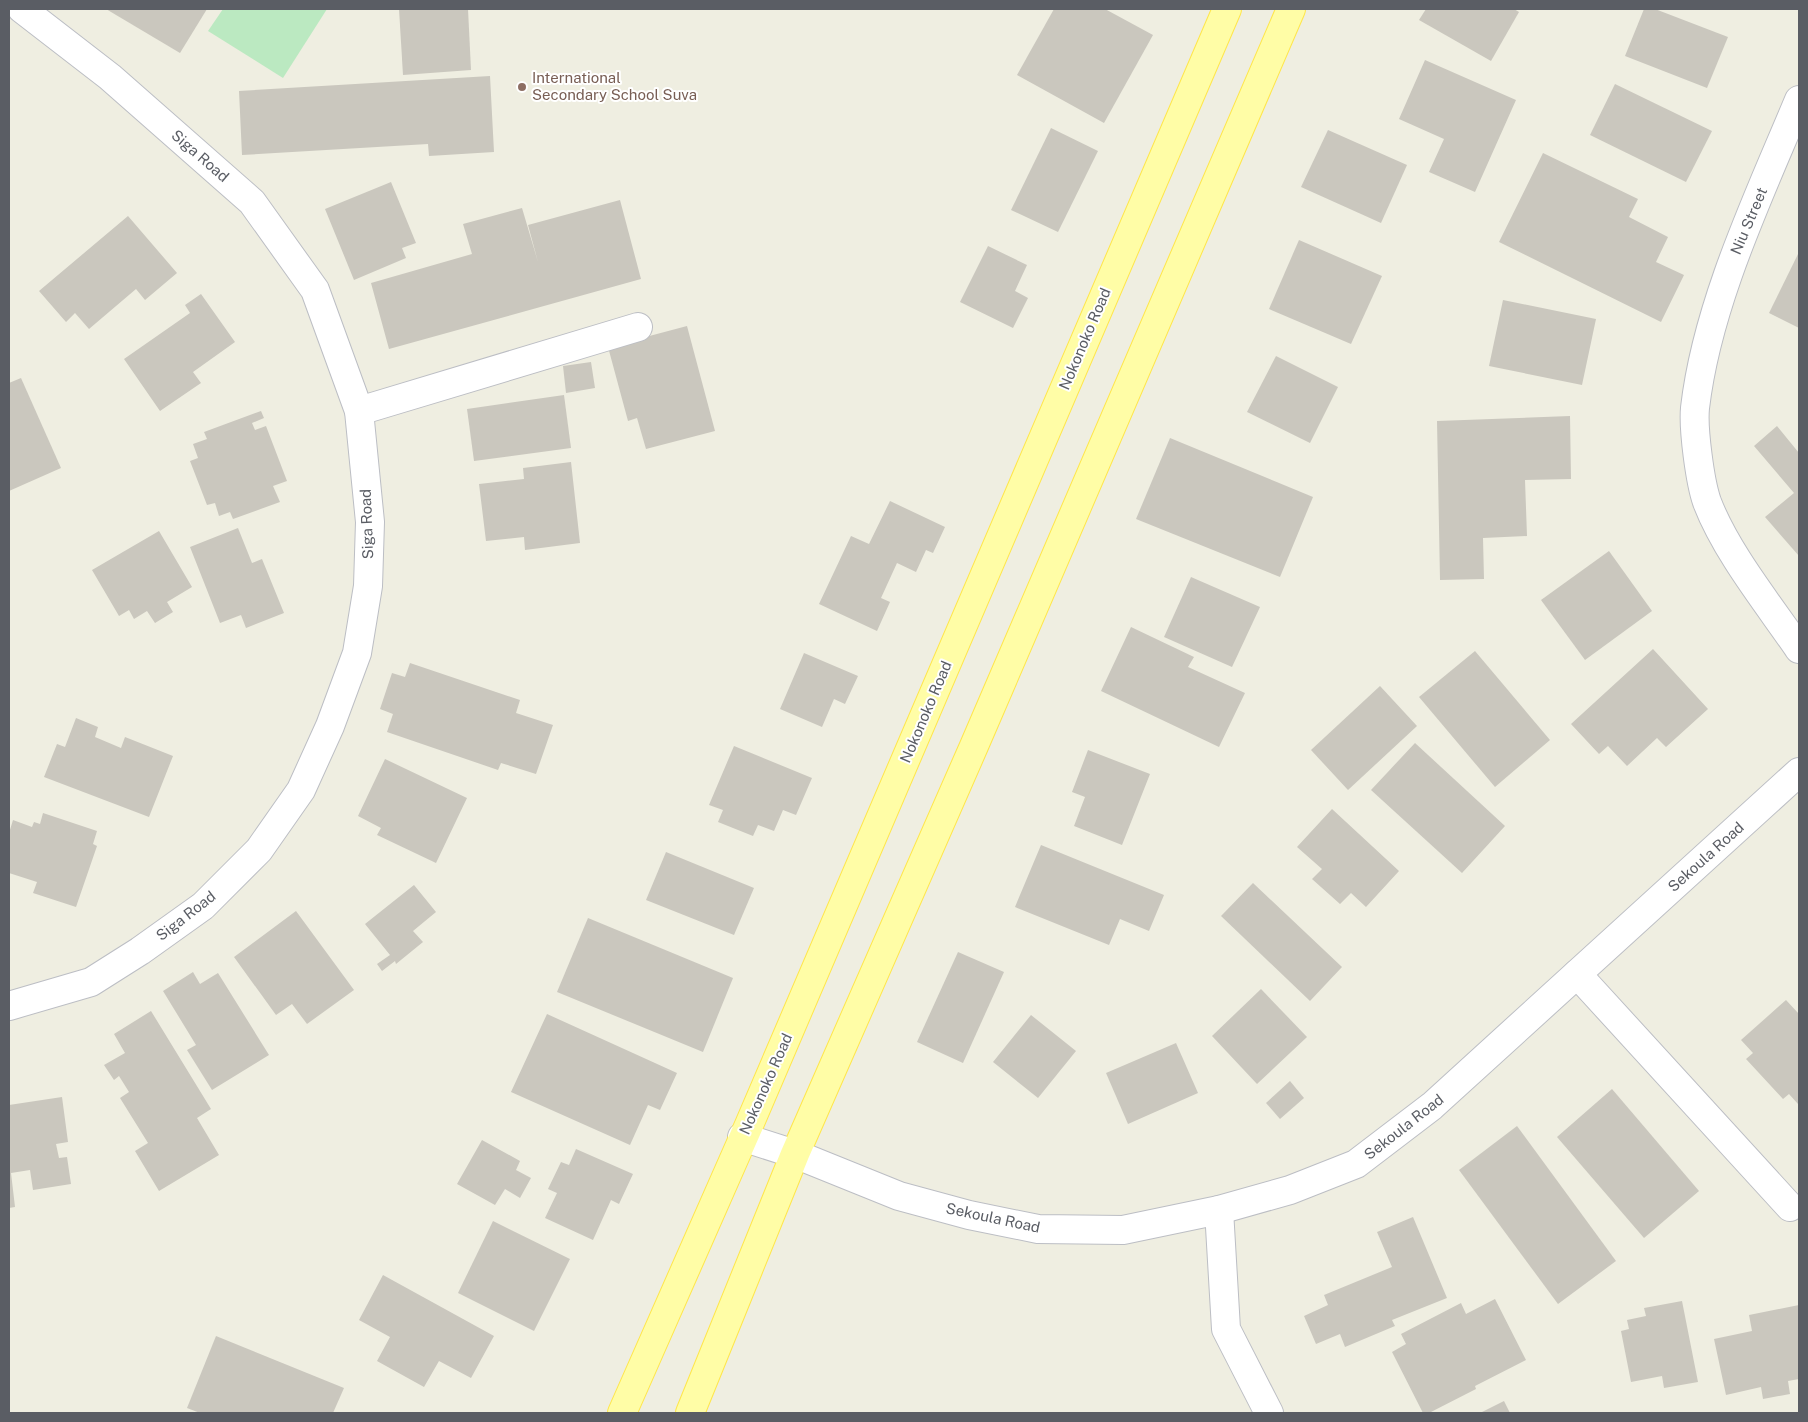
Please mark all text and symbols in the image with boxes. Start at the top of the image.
place label: International Secondary School Suva [532,69,697,103]
marker: International Secondary School Suva [516,81,528,93]
street label: Siga Road [168,126,232,185]
street label: Niu Street [1727,185,1770,257]
street label: Nokonoko Road [1055,285,1114,392]
street label: Siga Road [357,489,376,559]
street label: Nokonoko Road [896,658,955,765]
street label: Sekoula Road [1664,818,1747,895]
street label: Siga Road [153,887,219,944]
street label: Nokonoko Road [736,1031,795,1137]
street label: Sekoula Road [1361,1090,1447,1163]
street label: Sekoula Road [944,1199,1042,1236]

